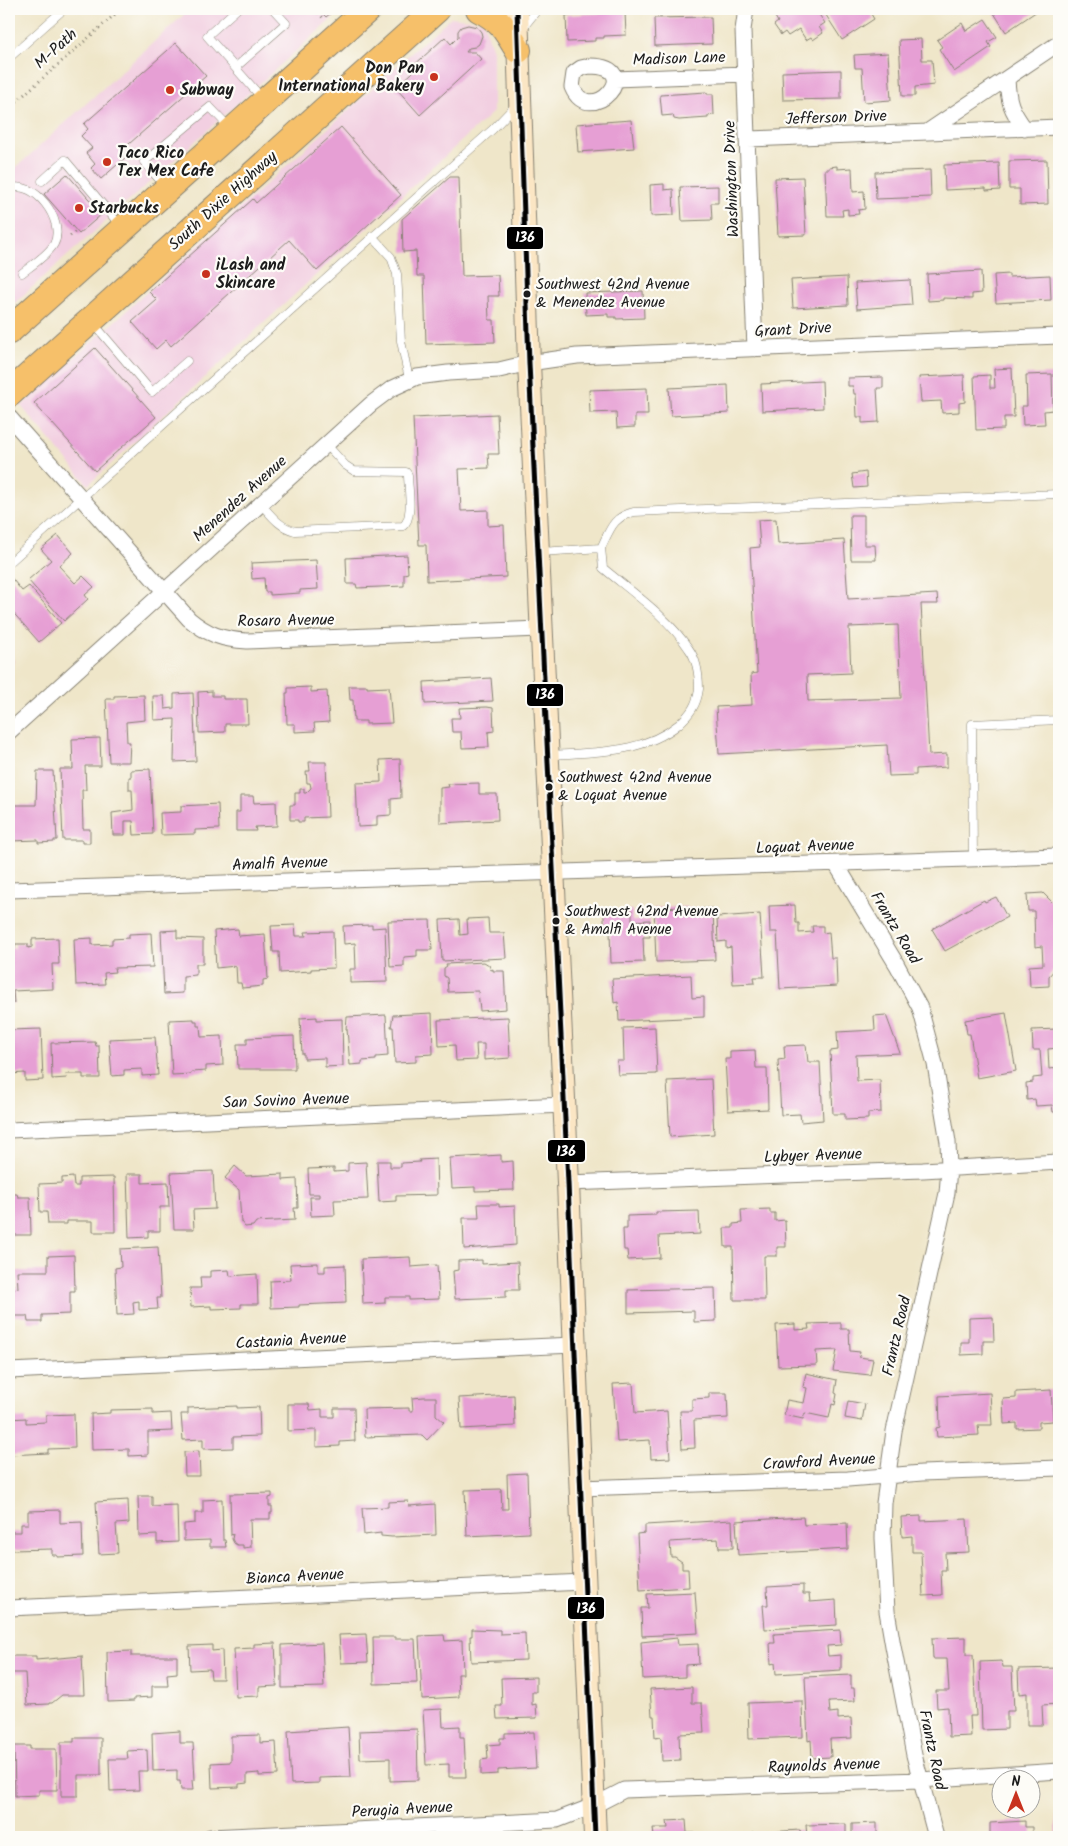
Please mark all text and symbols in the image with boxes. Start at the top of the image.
street label: M-Path [29,23,83,75]
street label: Madison Lane [632,45,726,73]
place label: Don Pan International Bakery [278,56,425,99]
marker: Don Pan International Bakery [428,71,440,83]
place label: Subway [180,78,234,103]
marker: Subway [164,84,176,96]
street label: Jefferson Drive [785,104,887,132]
street label: Washington Drive [717,120,747,238]
place label: Taco Rico Tex Mex Cafe [117,141,214,184]
street label: South Dixie Highway [163,145,284,257]
marker: Taco Rico Tex Mex Cafe [101,156,113,168]
place label: Starbucks [89,196,160,221]
marker: Starbucks [73,202,85,214]
line badge: 136 [506,226,544,250]
text: 136 [515,227,535,249]
place label: iLash and Skincare [216,253,286,296]
marker: iLash and Skincare [200,268,212,280]
place label: Southwest 42nd Avenue & Menendez Avenue [536,273,690,315]
marker: Southwest 42nd Avenue & Menendez Avenue [522,289,532,299]
street label: Grant Drive [754,315,832,345]
street label: Menendez Avenue [187,450,293,548]
street label: Rosaro Avenue [237,608,335,634]
line badge: 136 [526,683,564,707]
text: 136 [535,684,555,706]
place label: Southwest 42nd Avenue & Loquat Avenue [558,766,712,808]
marker: Southwest 42nd Avenue & Loquat Avenue [544,782,554,792]
street label: Loquat Avenue [755,833,855,861]
street label: Amalfi Avenue [232,850,328,878]
street label: Frantz Road [863,887,927,970]
place label: Southwest 42nd Avenue & Amalfi Avenue [565,900,719,942]
marker: Southwest 42nd Avenue & Amalfi Avenue [551,916,561,926]
street label: San Sovino Avenue [222,1086,350,1116]
line badge: 136 [547,1139,586,1163]
text: 136 [556,1141,576,1163]
street label: Lybyer Avenue [764,1142,862,1170]
street label: Frantz Road [876,1293,919,1378]
street label: Castania Avenue [235,1326,347,1356]
street label: Crawford Avenue [762,1447,876,1477]
street label: Bianca Avenue [245,1562,345,1592]
line badge: 136 [567,1596,605,1620]
text: 136 [576,1598,596,1620]
street label: Frantz Road [911,1708,953,1793]
street label: Raynolds Avenue [767,1752,881,1780]
north arrow [990,1768,1040,1818]
text: N [1012,1771,1021,1793]
street label: Perugia Avenue [351,1795,453,1825]

